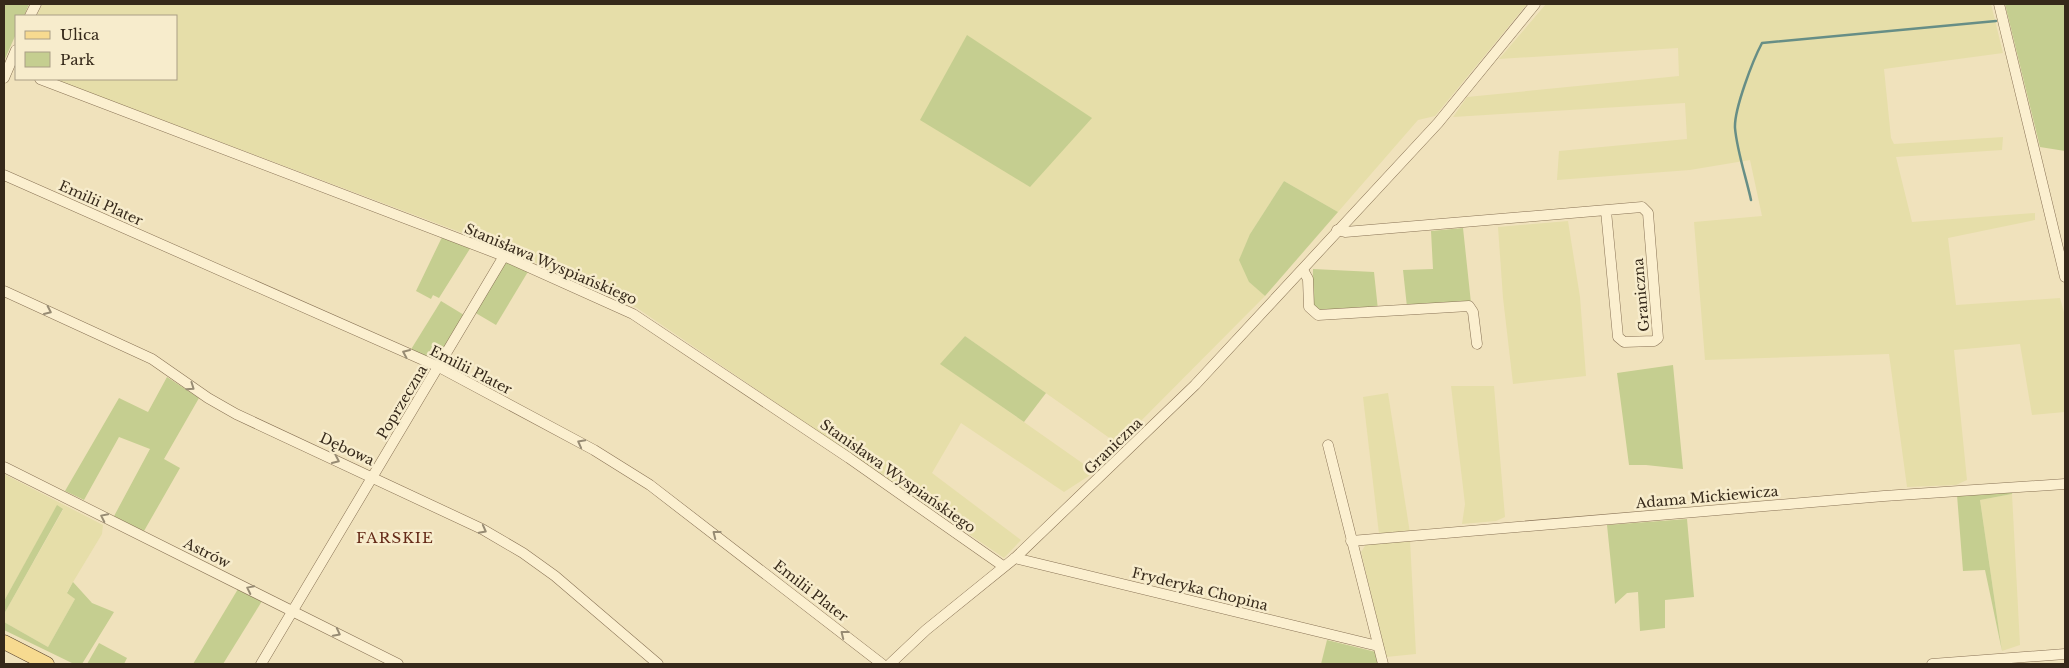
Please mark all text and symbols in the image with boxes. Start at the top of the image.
legend [15,15,178,80]
text: Ulica [60,25,100,44]
text: Park [60,50,96,69]
street label: Emilii Plater [56,176,146,230]
street label: Stanisława Wyspiańskiego [462,219,640,309]
street label: Graniczna [1629,257,1653,333]
one-way arrow [43,305,52,315]
street label: Emilii Plater [427,342,515,399]
one-way arrow [402,348,411,359]
street label: Poprzeczna [373,362,431,442]
one-way arrow [186,381,195,390]
street label: Graniczna [1080,414,1146,478]
street label: Stanisława Wyspiańskiego [817,415,979,537]
street label: Dębowa [317,429,377,470]
one-way arrow [578,439,587,449]
one-way arrow [331,453,340,464]
street label: Adama Mickiewicza [1634,482,1779,512]
one-way arrow [100,513,109,524]
one-way arrow [478,523,487,533]
district label: FARSKIE [356,528,434,547]
one-way arrow [713,531,722,539]
street label: Astrów [180,534,233,572]
street label: Emilii Plater [770,556,852,626]
street label: Fryderyka Chopina [1130,563,1270,615]
one-way arrow [246,585,255,595]
one-way arrow [332,627,341,637]
one-way arrow [840,631,849,640]

